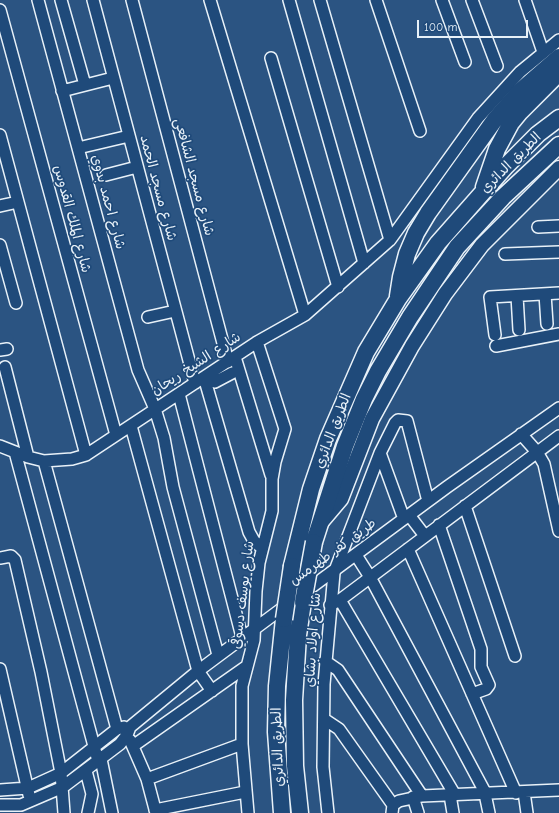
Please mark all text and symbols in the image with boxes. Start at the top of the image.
scale bar [419,12,530,38]
text: 100 m [424,20,457,34]
street label: شارع مسجد الشافعى [170,116,218,238]
street label: الطريق الدائري [477,129,545,197]
street label: شارع مسجد الحمد [136,133,180,243]
street label: شارع احمد بدوي [87,153,129,251]
street label: شارع الملك القدوس [50,163,94,275]
street label: شارع الشيخ ريحان [148,329,244,399]
street label: الطريق الدائري [311,391,355,471]
street label: طريق كفر طهرمس [286,515,380,589]
street label: شارع يوسف دسوقي [228,540,258,650]
street label: شارع اولاد بشاي [301,592,325,688]
street label: الطريق الدائري [268,707,288,787]

